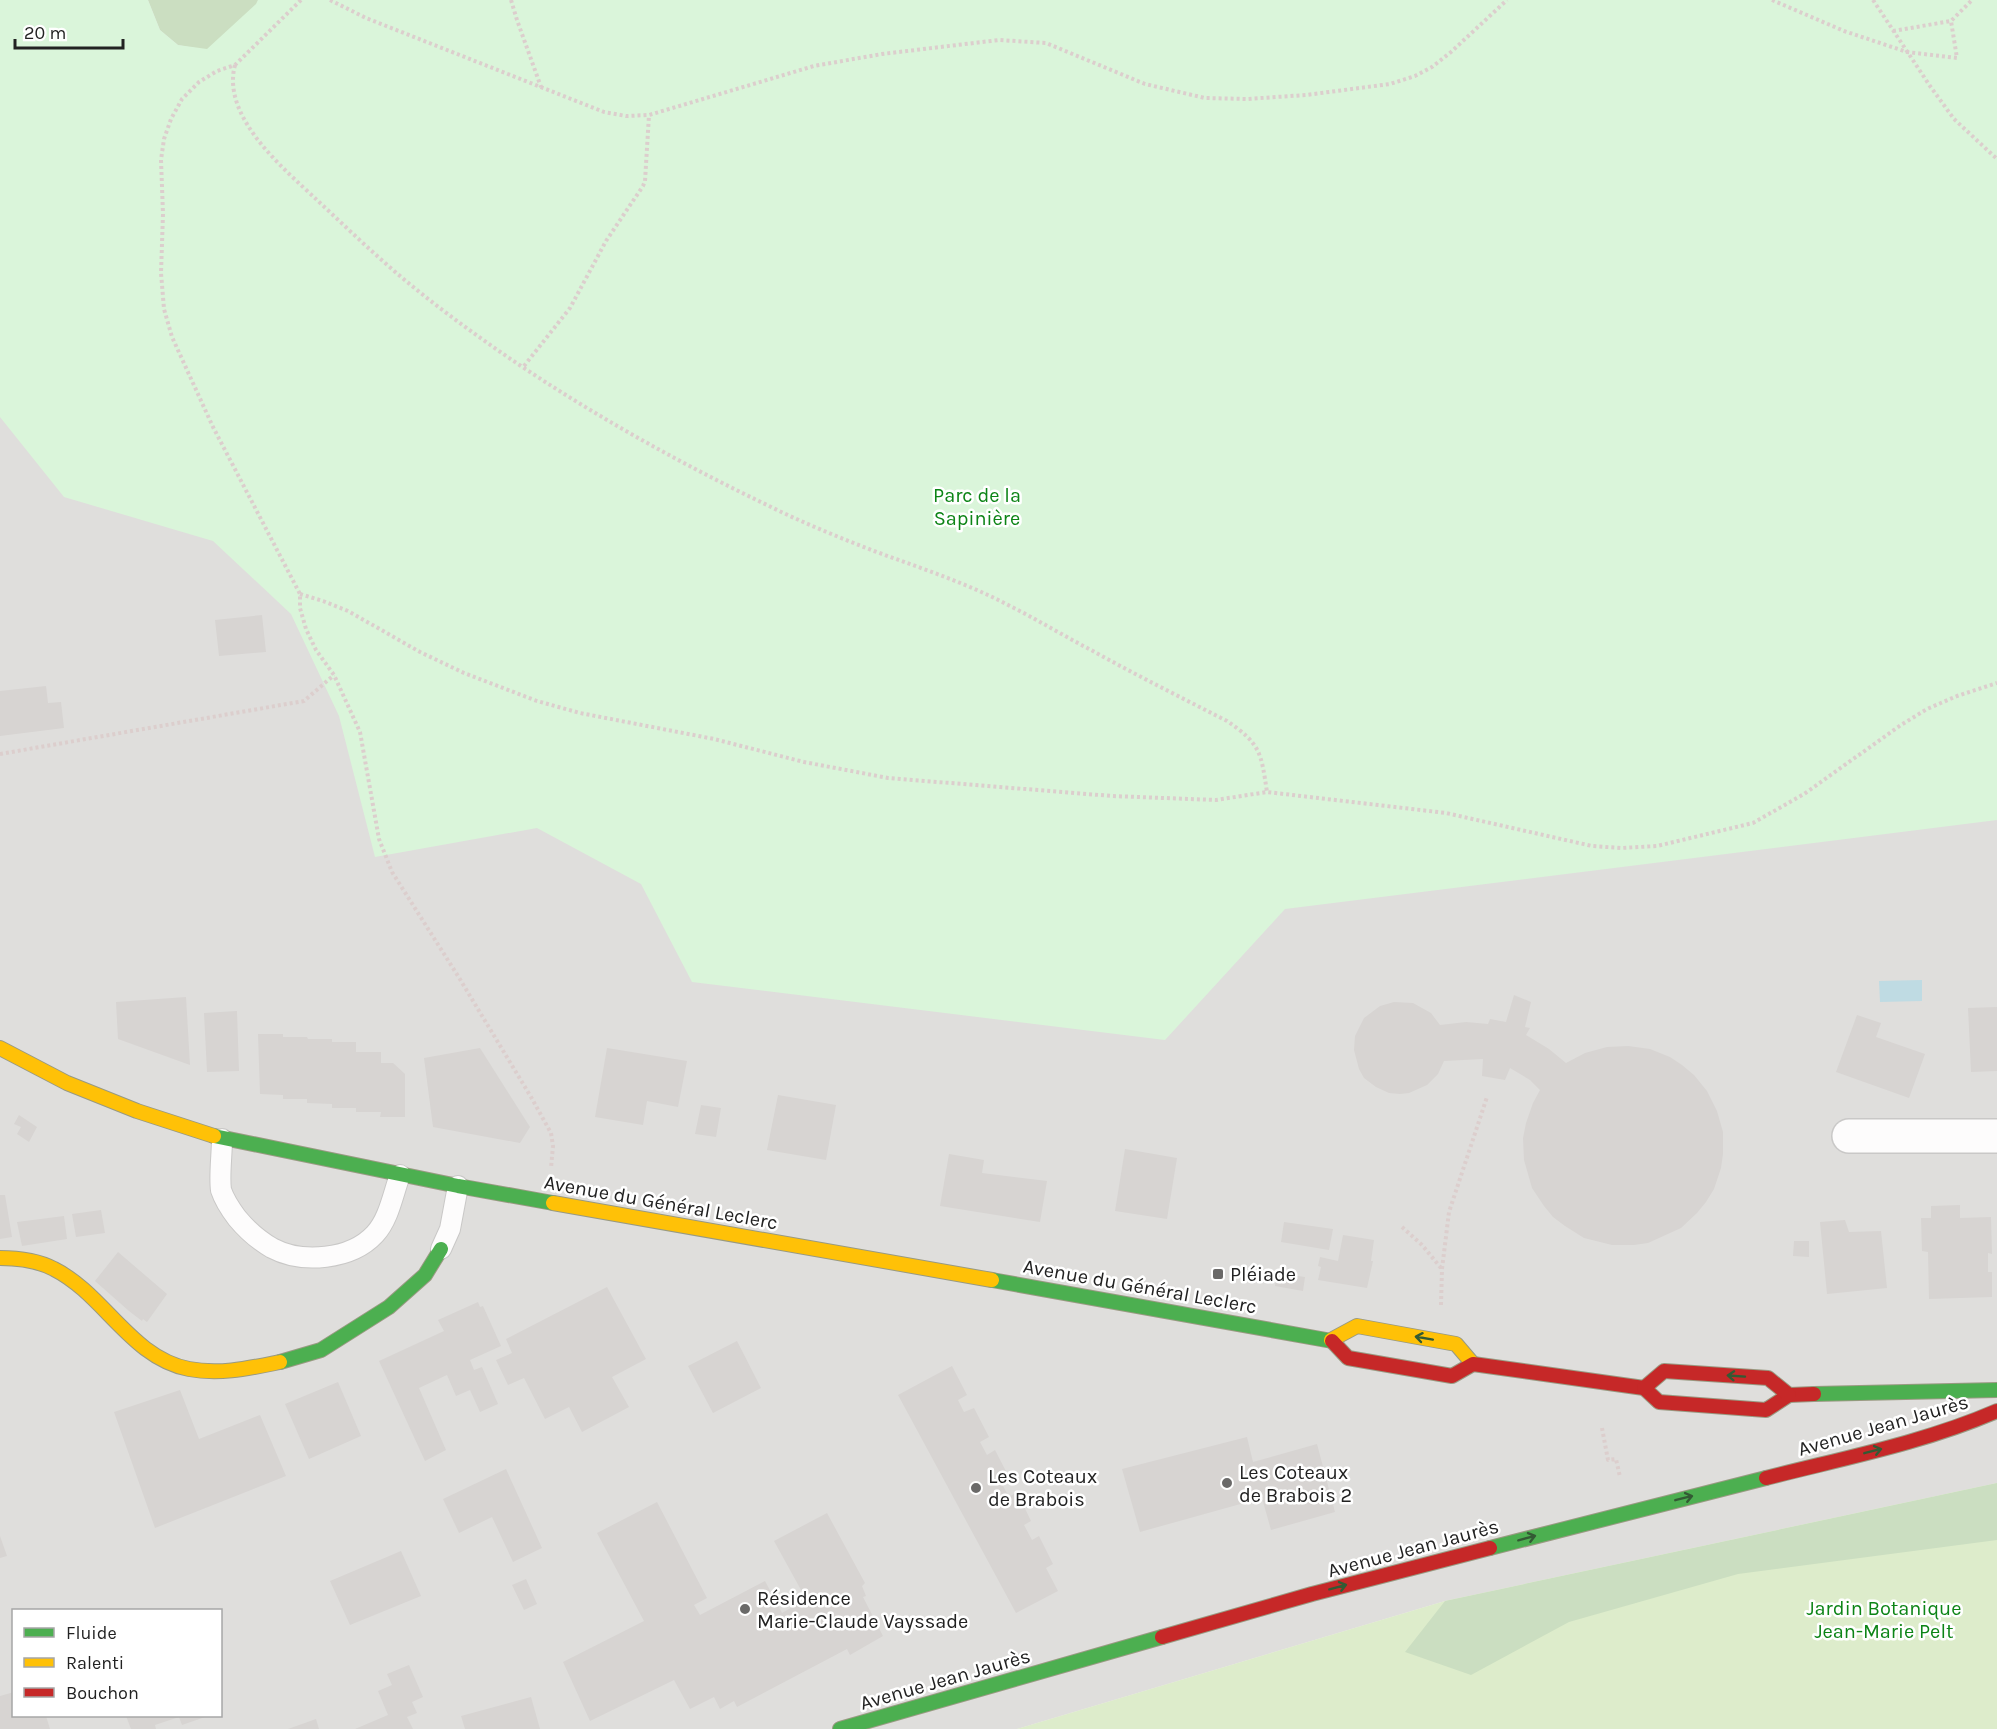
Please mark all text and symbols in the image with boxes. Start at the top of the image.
scale bar [15,12,123,50]
text: 20 m [24,22,66,44]
park label: Parc de la Sapinière [933,484,1021,530]
street label: Avenue du Général Leclerc [542,1171,779,1234]
street label: Avenue du Général Leclerc [1021,1255,1258,1318]
place label: Pléiade [1230,1263,1296,1286]
marker: Pléiade [1211,1267,1225,1281]
one-way arrow [1415,1332,1434,1343]
one-way arrow [1726,1370,1746,1381]
street label: Avenue Jean Jaurès [1795,1390,1971,1461]
one-way arrow [1863,1445,1882,1457]
place label: Les Coteaux de Brabois 2 [1239,1461,1352,1507]
place label: Les Coteaux de Brabois [988,1465,1097,1511]
marker: Les Coteaux de Brabois 2 [1220,1476,1234,1490]
marker: Les Coteaux de Brabois [969,1481,983,1495]
one-way arrow [1674,1491,1693,1503]
street label: Avenue Jean Jaurès [1325,1515,1501,1582]
one-way arrow [1517,1532,1536,1543]
one-way arrow [1328,1581,1347,1593]
place label: Résidence Marie-Claude Vayssade [757,1587,968,1633]
park label: Jardin Botanique Jean-Marie Pelt [1807,1597,1961,1643]
marker: Résidence Marie-Claude Vayssade [738,1602,752,1616]
legend [12,1609,222,1717]
text: Fluide [66,1622,117,1644]
street label: Avenue Jean Jaurès [857,1644,1033,1715]
text: Ralenti [66,1652,124,1674]
text: Bouchon [66,1682,139,1704]

